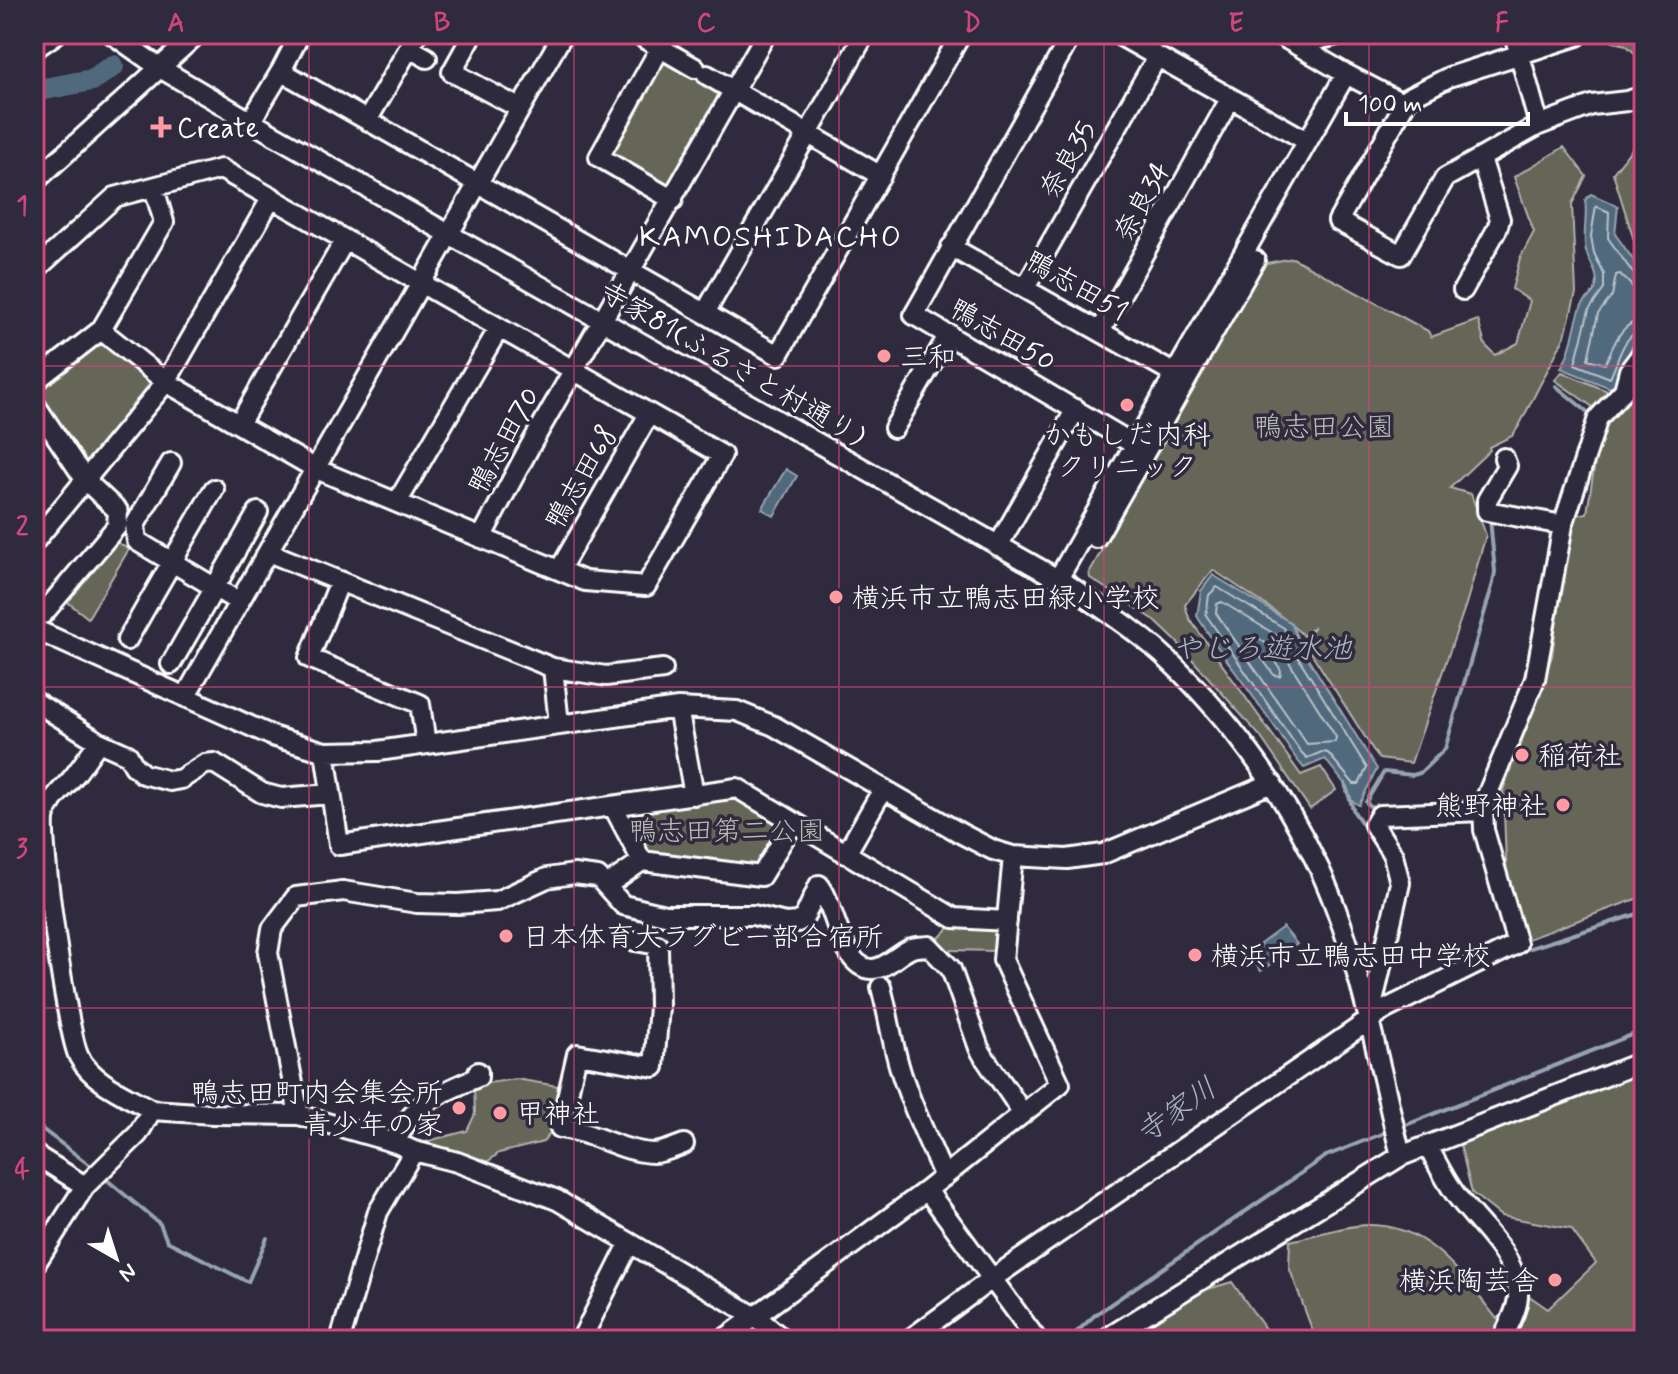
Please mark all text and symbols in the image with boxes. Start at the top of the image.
text: A [167,7,185,41]
text: B [434,7,450,41]
text: C [697,7,716,41]
text: D [963,7,981,41]
text: E [1228,7,1244,41]
text: F [1495,7,1509,41]
scale bar [1346,76,1528,126]
text: 100 m [1358,90,1422,121]
place label: Create [177,111,259,148]
street label: 奈良35 [1032,115,1106,206]
marker: Create [152,118,170,136]
street label: 奈良34 [1106,156,1180,249]
text: 1 [16,190,28,224]
district label: KAMOSHIDACHO [639,218,903,257]
street label: 鴨志田51 [1018,243,1134,331]
street label: 寺家81(ふるさと村通り) [592,274,871,456]
street label: 鴨志田50 [942,291,1062,381]
place label: 三和 [900,340,956,377]
marker: 三和 [875,347,893,365]
street label: 鴨志田70 [461,381,550,501]
marker: かもしだ内科 クリニック [1118,396,1136,414]
park label: 鴨志田公園 [1254,410,1394,447]
place label: かもしだ内科 クリニック [1043,418,1211,487]
street label: 鴨志田68 [538,420,627,537]
text: 2 [16,511,29,545]
place label: 横浜市立鴨志田緑小学校 [852,581,1160,618]
marker: 横浜市立鴨志田緑小学校 [827,588,845,606]
water label: やじろ遊水池 [1172,630,1353,669]
place label: 稲荷社 [1538,739,1622,776]
marker: 稲荷社 [1513,746,1531,764]
place label: 熊野神社 [1435,789,1547,826]
marker: 熊野神社 [1554,796,1572,814]
park label: 鴨志田第二公園 [629,814,825,851]
text: 3 [16,833,28,867]
place label: 日本体育大ラグビー部合宿所 [522,920,883,957]
marker: 日本体育大ラグビー部合宿所 [497,927,515,945]
place label: 横浜市立鴨志田中学校 [1211,939,1491,976]
marker: 横浜市立鴨志田中学校 [1186,946,1204,964]
water label: 寺家川 [1129,1069,1225,1153]
place label: 鴨志田町内会集会所 青少年の家 [191,1076,443,1145]
place label: 甲神社 [516,1097,600,1134]
marker: 鴨志田町内会集会所 青少年の家 [450,1099,468,1117]
marker: 甲神社 [491,1104,509,1122]
text: 4 [14,1154,30,1188]
north arrow [76,1218,156,1298]
text: N [113,1256,142,1287]
place label: 横浜陶芸舎 [1399,1264,1539,1301]
marker: 横浜陶芸舎 [1546,1271,1564,1289]

